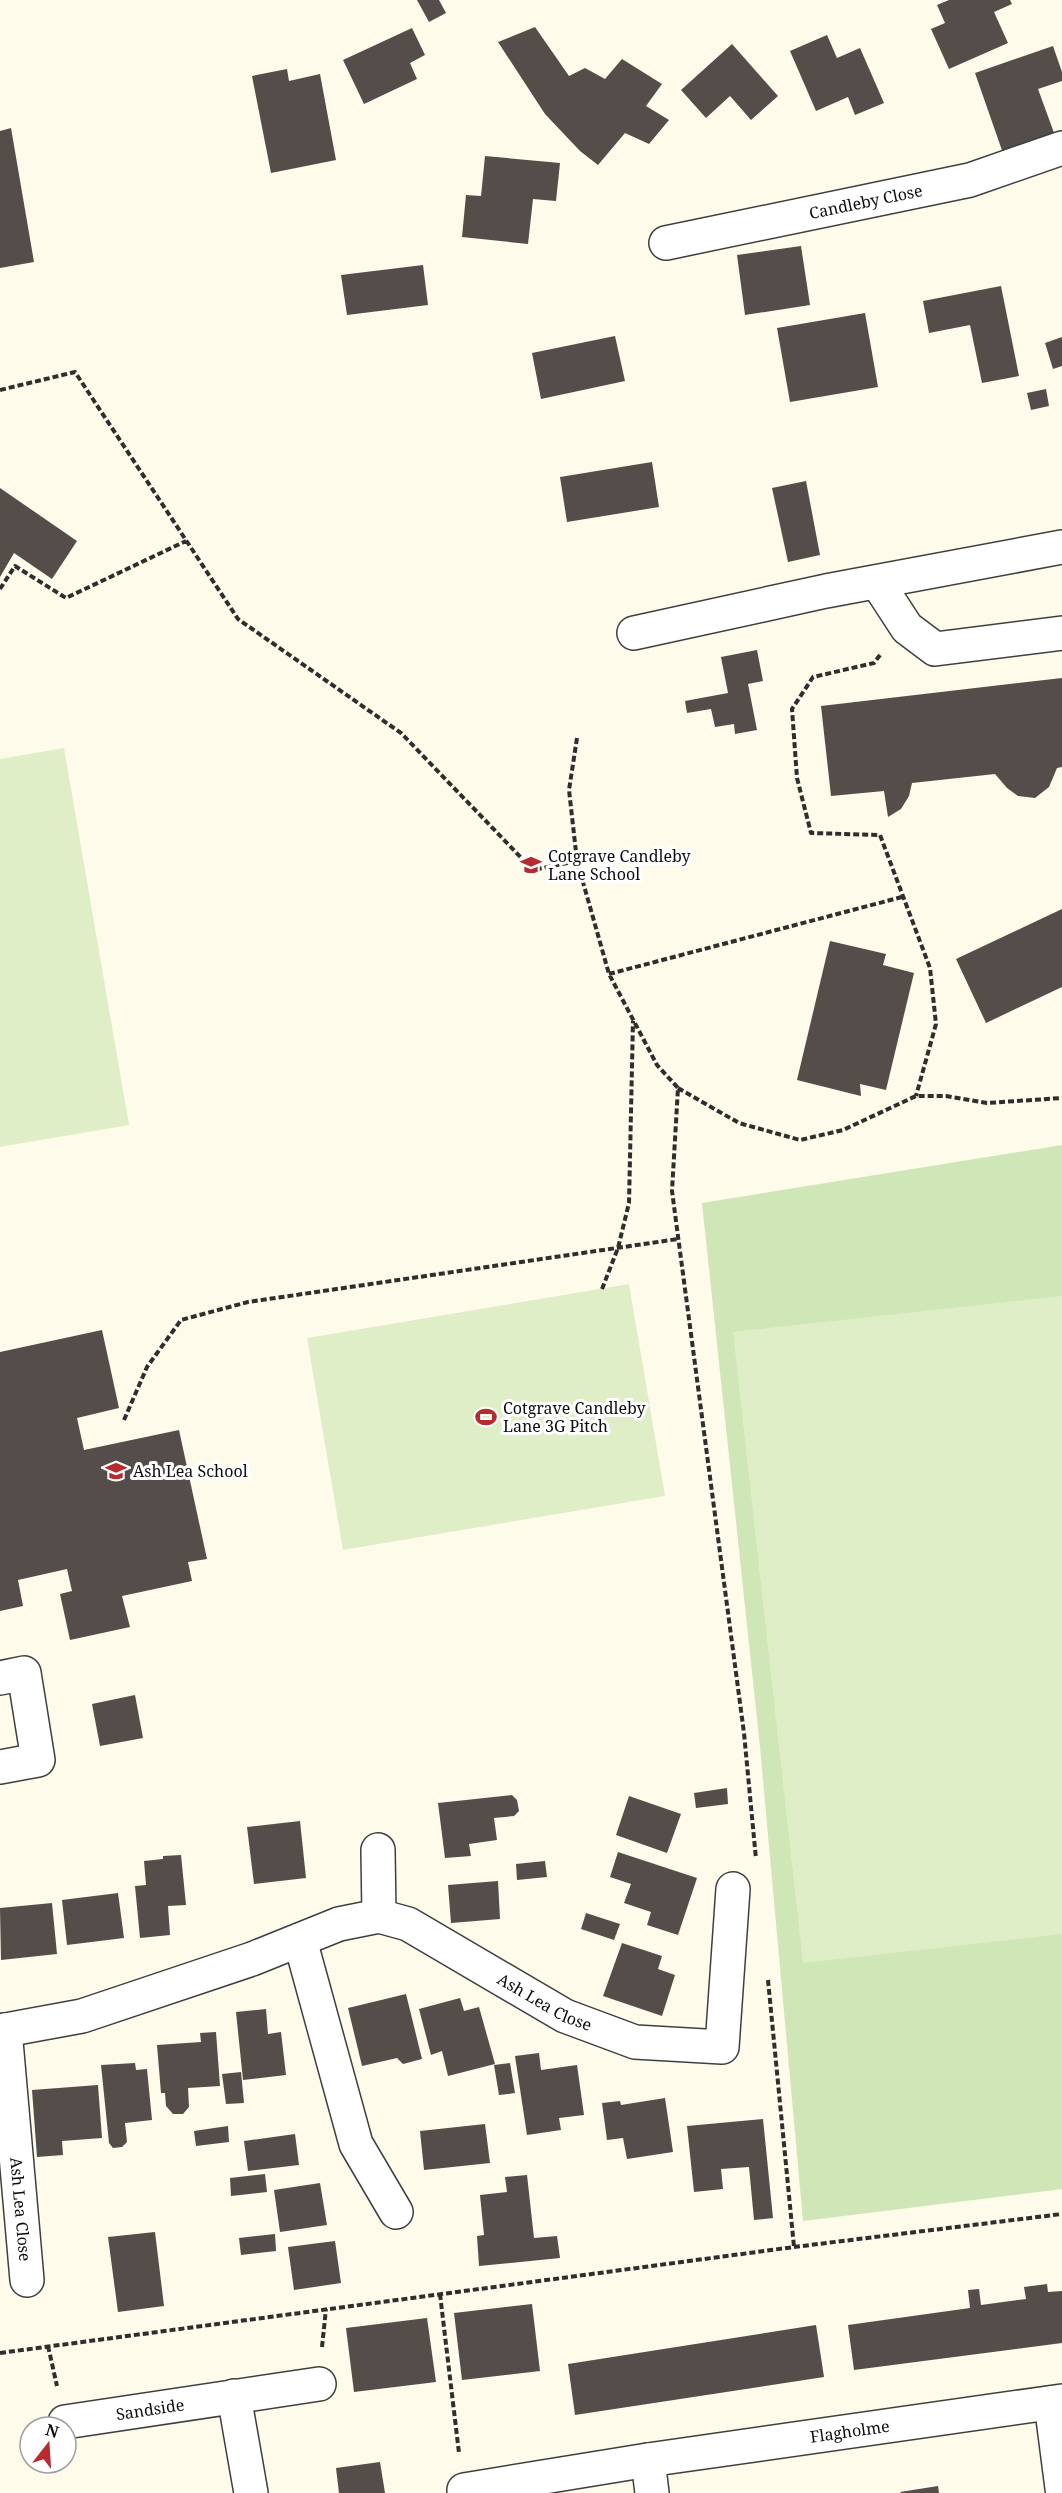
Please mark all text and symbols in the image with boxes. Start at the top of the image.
street label: Candleby Close [807,179,924,224]
place label: Cotgrave Candleby Lane School [548,845,692,885]
school or university icon: Cotgrave Candleby Lane School [519,853,543,877]
place label: Cotgrave Candleby Lane 3G Pitch [503,1397,647,1437]
sports icon: Cotgrave Candleby Lane 3G Pitch [474,1405,498,1429]
school or university icon: Ash Lea School [104,1459,128,1483]
place label: Ash Lea School [133,1460,248,1482]
street label: Ash Lea Close [493,1968,595,2036]
street label: Ash Lea Close [5,2156,36,2262]
street label: Sandside [114,2393,186,2425]
north arrow [18,2415,78,2475]
street label: Flagholme [809,2415,891,2448]
text: N [43,2418,62,2443]

